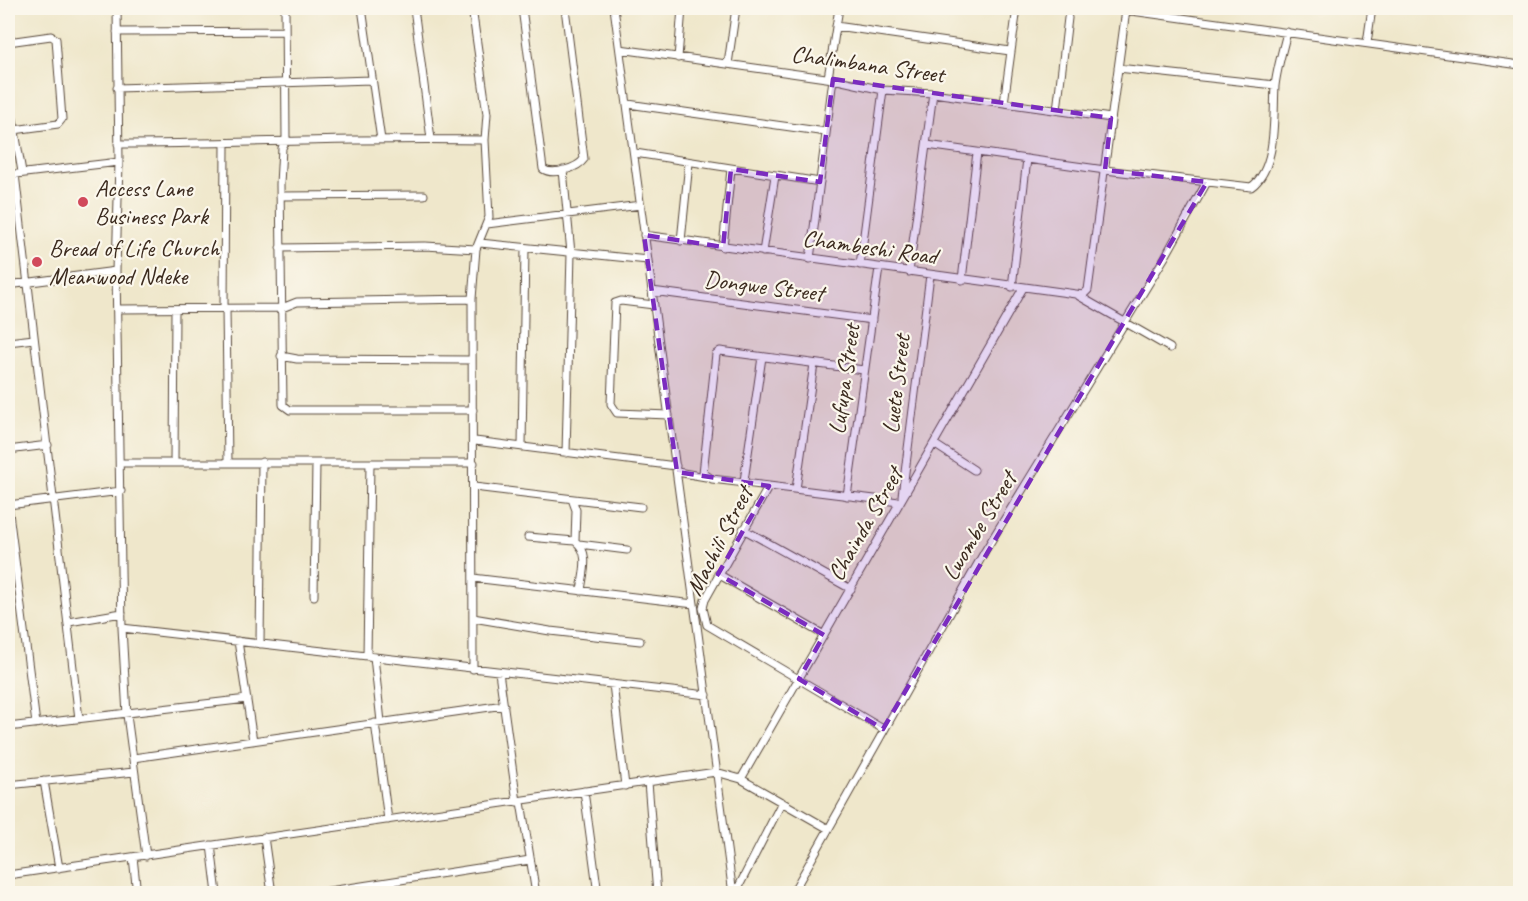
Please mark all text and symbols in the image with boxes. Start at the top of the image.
street label: Chalimbana Street [790,38,948,90]
place label: Access Lane Business Park [95,173,210,231]
marker: Access Lane Business Park [76,195,90,209]
street label: Chambeshi Road [801,223,943,272]
place label: Bread of Life Church Meanwood Ndeke [49,233,220,291]
marker: Bread of Life Church Meanwood Ndeke [30,255,44,269]
street label: Dongwe Street [703,264,829,309]
street label: Lufupa Street [821,320,867,436]
street label: Luete Street [875,331,917,435]
street label: Chainda Street [821,459,911,586]
street label: Lwombe Street [935,464,1025,586]
street label: Machili Street [679,479,761,601]

